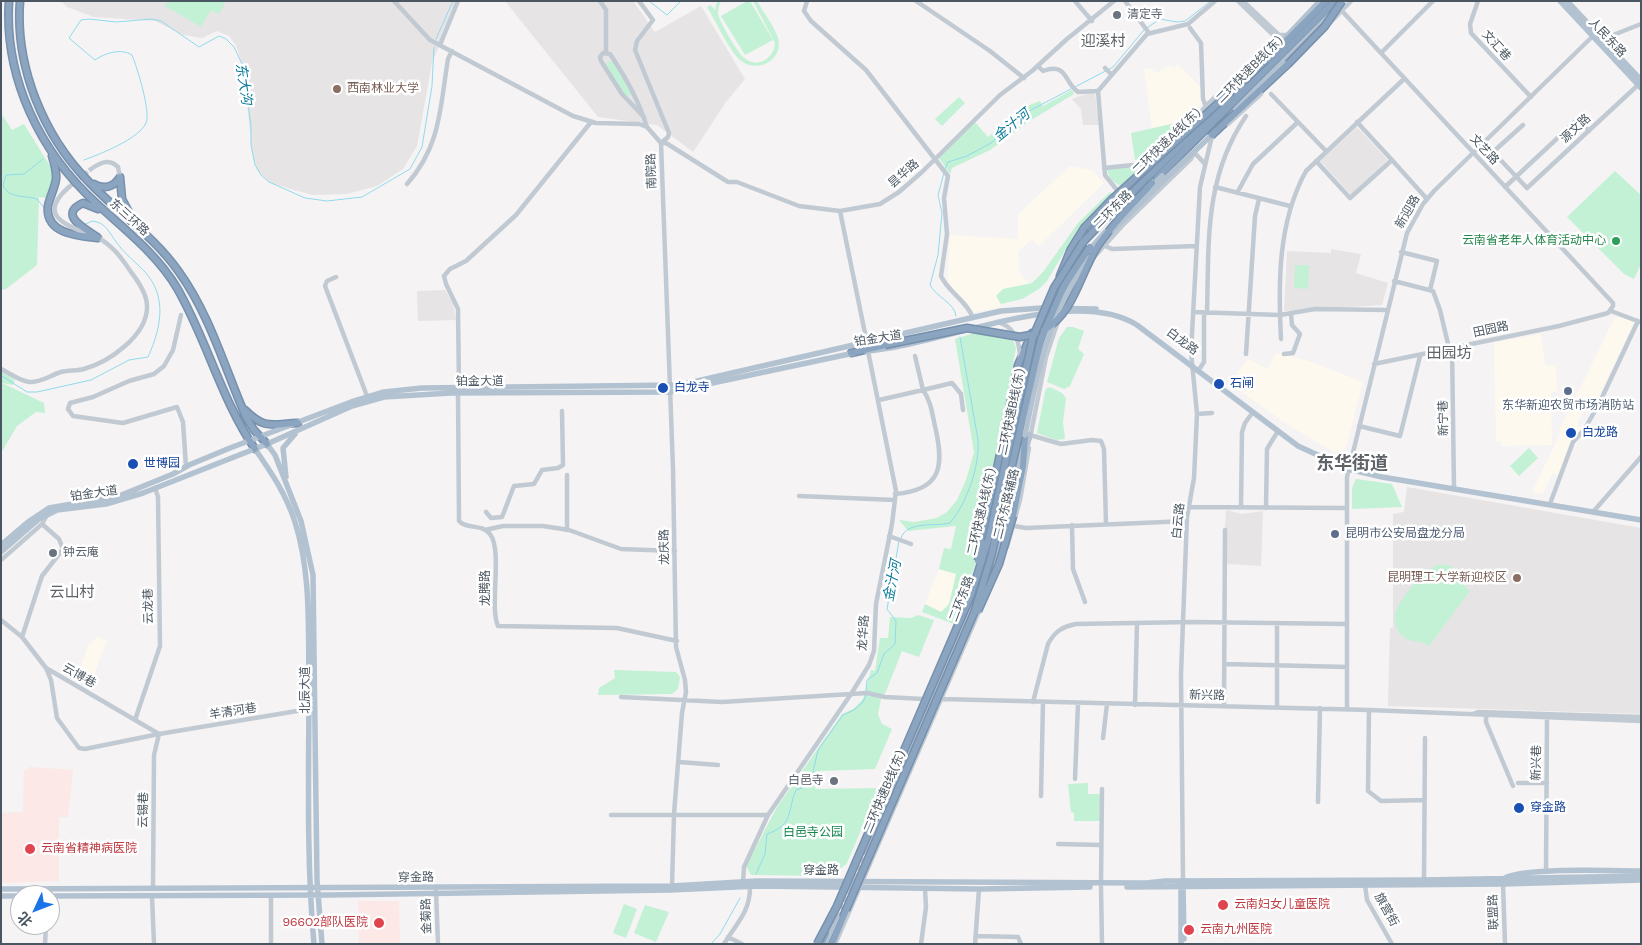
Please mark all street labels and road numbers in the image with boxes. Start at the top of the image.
street label: 人民东路 [1585,16,1629,60]
street label: 文汇巷 [1479,28,1513,64]
street label: 二环快速B线(东) [1214,34,1286,106]
street label: 二环快速A线(东) [1130,106,1204,178]
street label: 源文路 [1558,111,1594,147]
street label: 文艺路 [1466,132,1502,168]
street label: 南院路 [644,153,660,189]
street label: 昙华路 [886,157,922,191]
street label: 二环东路 [1091,188,1135,232]
street label: 新迎路 [1393,193,1423,231]
street label: 东三环路 [106,197,152,239]
street label: 田园路 [1472,319,1510,341]
street label: 白龙路 [1163,325,1201,359]
street label: 铂金大道 [853,328,903,350]
street label: 二环快速B线(东) [996,367,1028,457]
street label: 铂金大道 [456,375,504,389]
street label: 新宁巷 [1436,400,1452,436]
street label: 二环快速A线(东) [965,467,999,557]
street label: 二环东路辅路 [991,467,1023,541]
street label: 铂金大道 [69,484,119,504]
street label: 白云路 [1170,502,1188,540]
street label: 龙庆路 [657,529,673,565]
street label: 龙腾路 [479,570,493,606]
street label: 二环东路 [947,574,977,624]
street label: 云龙巷 [141,588,157,624]
street label: 龙华路 [856,615,872,651]
street label: 云博巷 [60,661,98,691]
street label: 北辰大道 [299,666,313,714]
street label: 新兴路 [1189,688,1225,704]
street label: 羊清河巷 [208,701,258,723]
street label: 新兴巷 [1529,745,1545,781]
street label: 二环快速B线(东) [861,749,909,835]
street label: 云锡巷 [136,792,152,828]
street label: 穿金路 [803,864,839,878]
street label: 穿金路 [398,870,434,886]
street label: 旗营街 [1371,891,1401,929]
street label: 联盟路 [1486,894,1502,930]
street label: 金菊路 [419,898,435,934]

